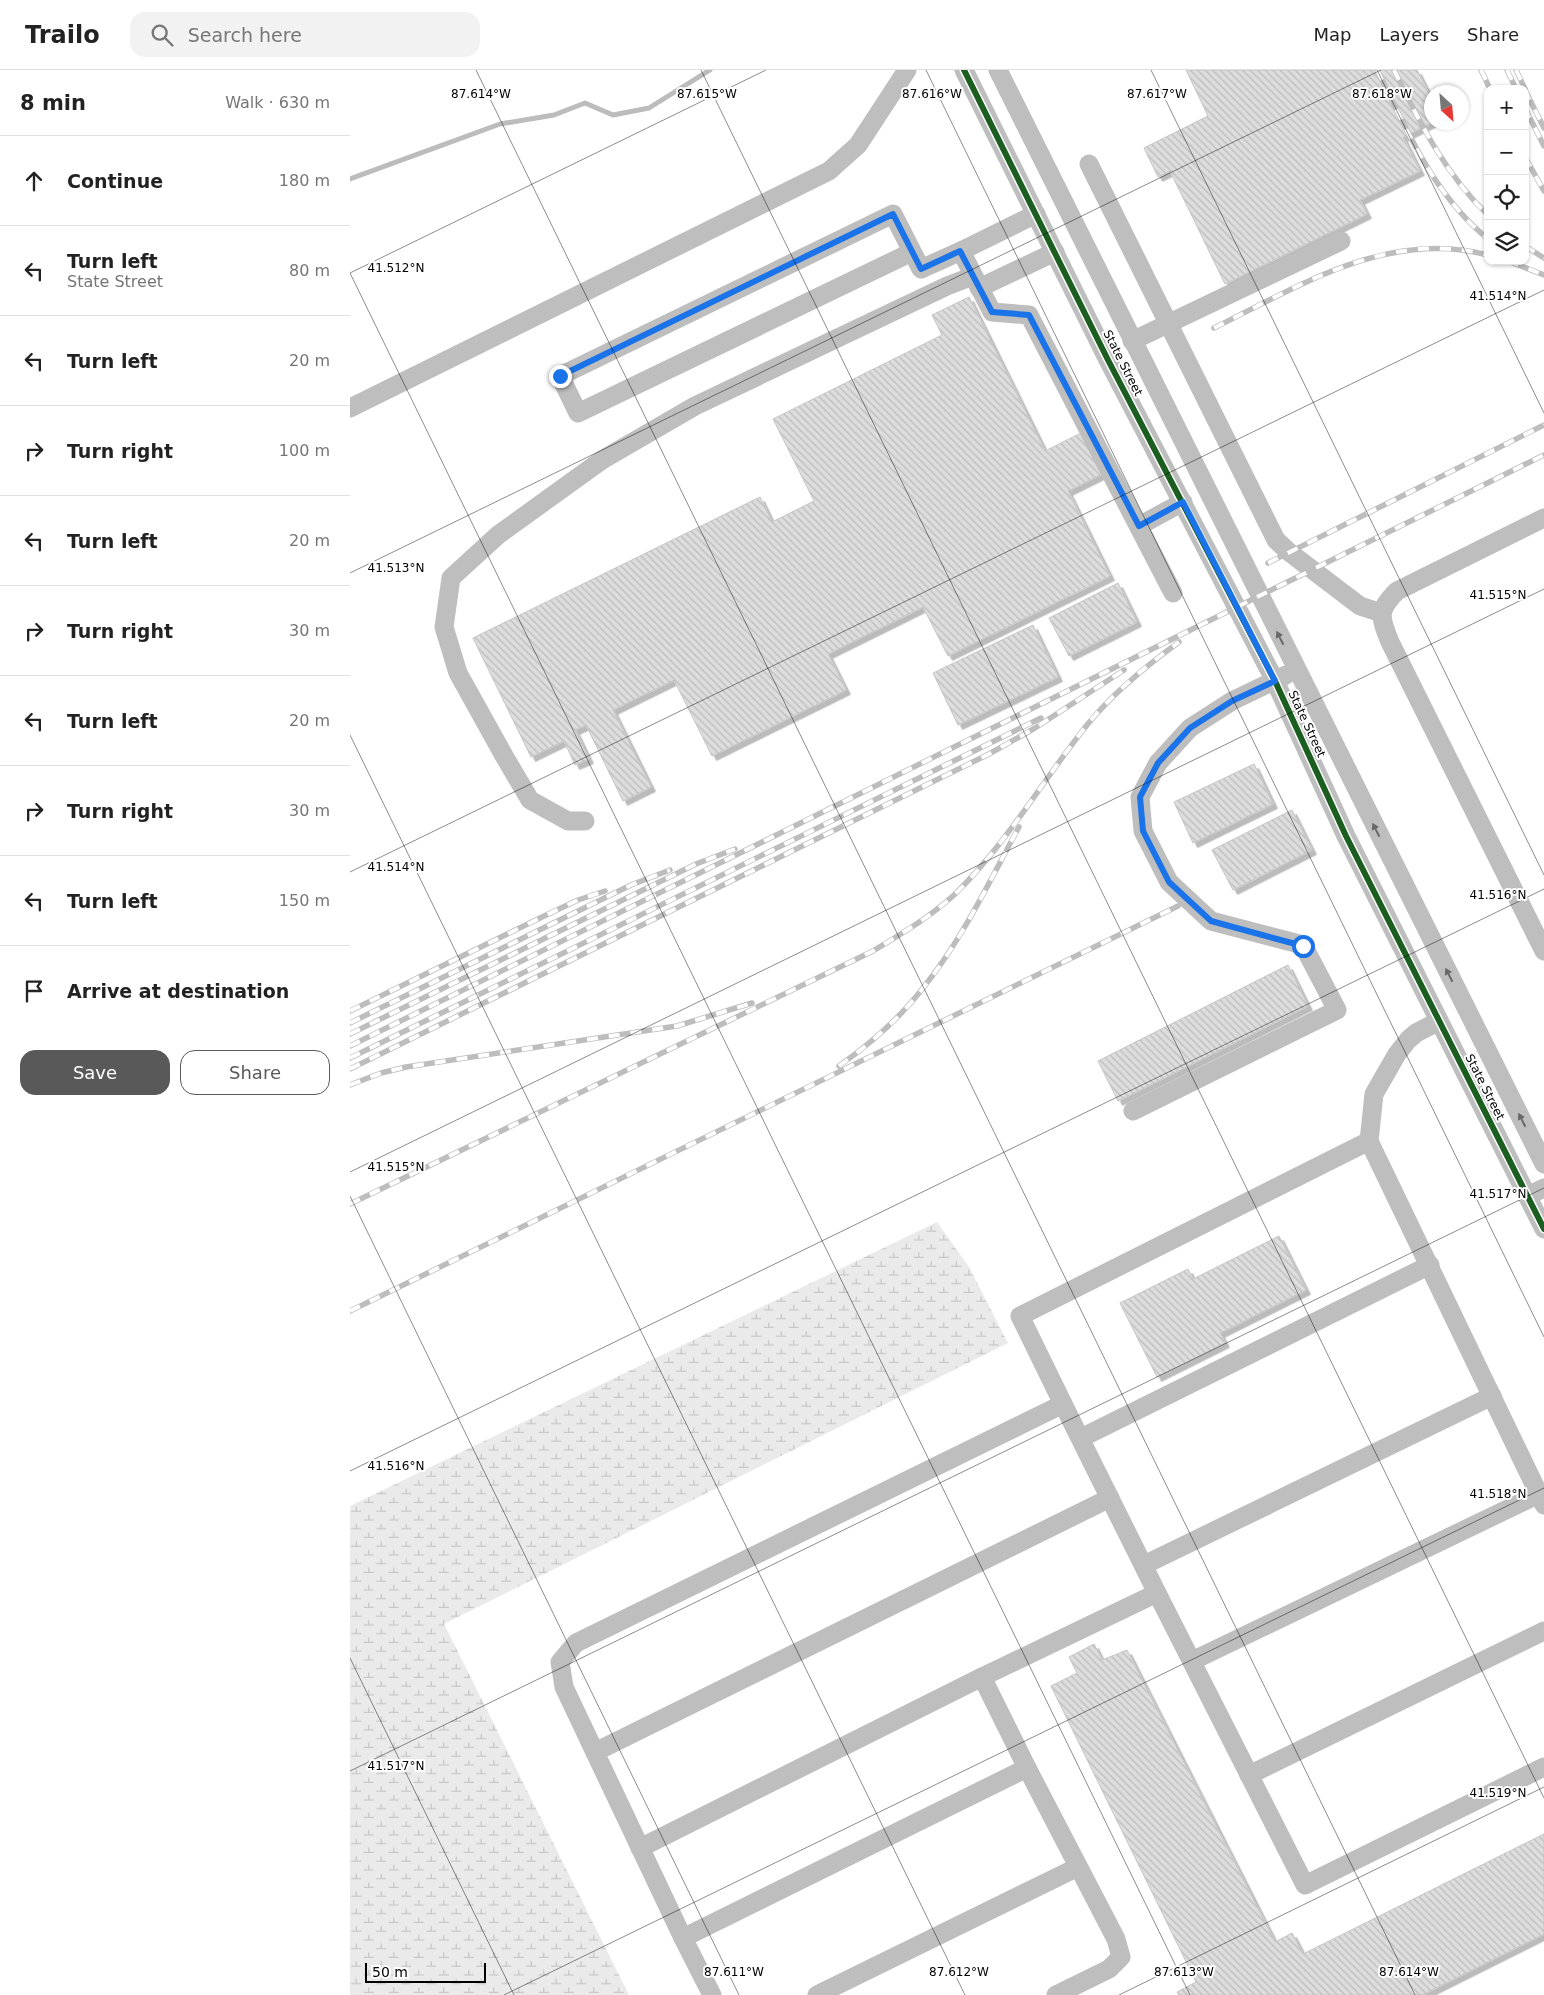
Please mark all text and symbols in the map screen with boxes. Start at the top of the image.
search box [130,12,480,57]
text: Trailo [25,21,100,49]
icon: search [148,21,176,49]
text: Search here [188,24,302,46]
text: Map [1313,24,1351,45]
text: Layers [1379,24,1439,45]
text: Share [1467,24,1519,45]
north arrow [1424,85,1469,130]
map controls [1484,85,1529,265]
button: + [1484,85,1529,130]
text: 87.614°W [451,87,511,101]
text: 87.615°W [677,87,737,101]
text: 87.616°W [902,87,962,101]
text: 87.617°W [1127,87,1187,101]
text: 87.618°W [1352,87,1412,101]
text: 8 min [20,91,86,115]
text: Walk · 630 m [225,93,330,112]
button: − [1484,130,1529,175]
icon: ahead [20,167,48,195]
text: Continue [67,170,163,192]
text: 180 m [279,171,330,190]
button: locate [1484,175,1529,220]
button: layers [1484,220,1529,265]
text: Turn left [67,250,158,272]
icon: left [20,257,48,285]
text: 80 m [289,261,330,280]
text: 41.512°N [368,261,424,275]
text: State Street [67,272,163,291]
text: 41.514°N [1470,289,1526,303]
street label: State Street [1100,328,1146,399]
icon: left [20,347,48,375]
text: Turn left [67,350,158,372]
text: 20 m [289,351,330,370]
route end [549,365,572,388]
icon: right [20,437,48,465]
text: Turn right [67,440,173,462]
text: 100 m [279,441,330,460]
icon: left [20,527,48,555]
text: Turn left [67,530,158,552]
text: 20 m [289,531,330,550]
text: 41.513°N [368,561,424,575]
text: 41.515°N [1470,588,1526,602]
icon: right [20,617,48,645]
text: Turn right [67,620,173,642]
text: 30 m [289,621,330,640]
one-way arrow [1276,631,1284,645]
street label: State Street [1285,688,1329,760]
icon: left [20,707,48,735]
text: Turn left [67,710,158,732]
text: 20 m [289,711,330,730]
icon: right [20,797,48,825]
text: Turn right [67,800,173,822]
text: 30 m [289,801,330,820]
one-way arrow [1372,823,1380,837]
text: 41.514°N [368,860,424,874]
icon: left [20,887,48,915]
text: 41.516°N [1470,888,1526,902]
text: Turn left [67,890,158,912]
text: 150 m [279,891,330,910]
route start [1292,935,1315,958]
one-way arrow [1445,968,1453,982]
icon: arrive [20,977,48,1005]
text: Arrive at destination [67,980,289,1002]
button: Save [20,1050,170,1095]
button: Share [180,1050,330,1095]
street label: State Street [1462,1052,1508,1123]
one-way arrow [1518,1113,1526,1128]
text: 41.515°N [368,1160,424,1174]
text: 41.517°N [1470,1187,1526,1201]
text: 41.516°N [368,1459,424,1473]
text: 41.518°N [1470,1487,1526,1501]
text: 41.517°N [368,1759,424,1773]
text: 41.519°N [1470,1786,1526,1800]
scale bar [365,1960,486,1983]
text: 50 m [372,1964,408,1980]
text: 87.611°W [704,1965,764,1979]
text: 87.612°W [929,1965,989,1979]
text: 87.613°W [1154,1965,1214,1979]
text: 87.614°W [1379,1965,1439,1979]

